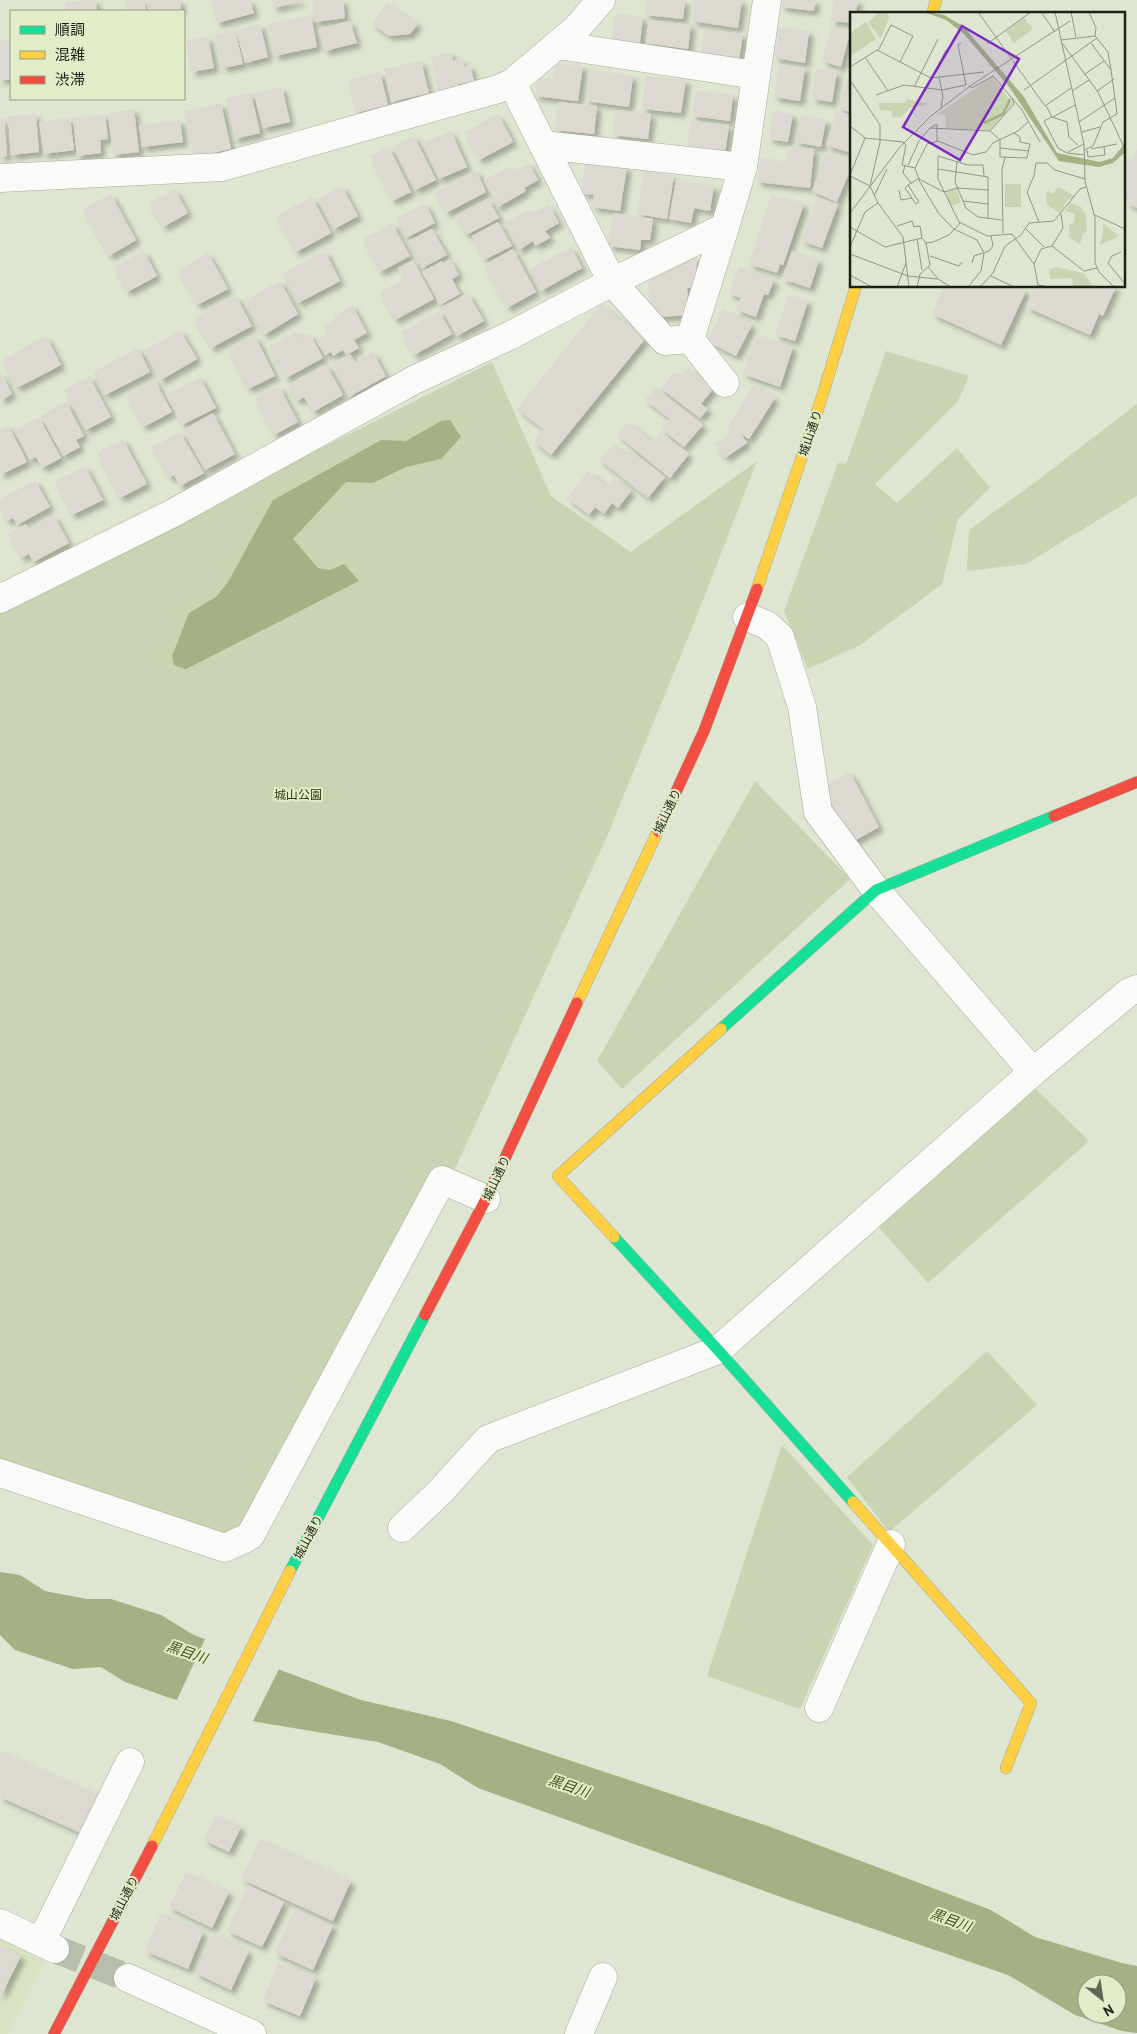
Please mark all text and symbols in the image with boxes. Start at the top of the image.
legend [10,10,185,100]
inset map [850,12,1124,288]
text: 順調 [55,20,85,39]
text: 混雑 [55,45,85,64]
text: 渋滞 [55,70,85,89]
street label: 城山通り [795,408,825,458]
street label: 城山通り [650,786,684,836]
park label: 城山公園 [274,787,322,802]
street label: 城山通り [479,1153,513,1203]
street label: 城山通り [290,1512,326,1562]
water label: 黒目川 [164,1637,212,1668]
water label: 黒目川 [546,1771,594,1802]
street label: 城山通り [106,1873,142,1923]
water label: 黒目川 [928,1904,976,1936]
north arrow [1077,1974,1127,2024]
text: N [1100,2000,1117,2020]

